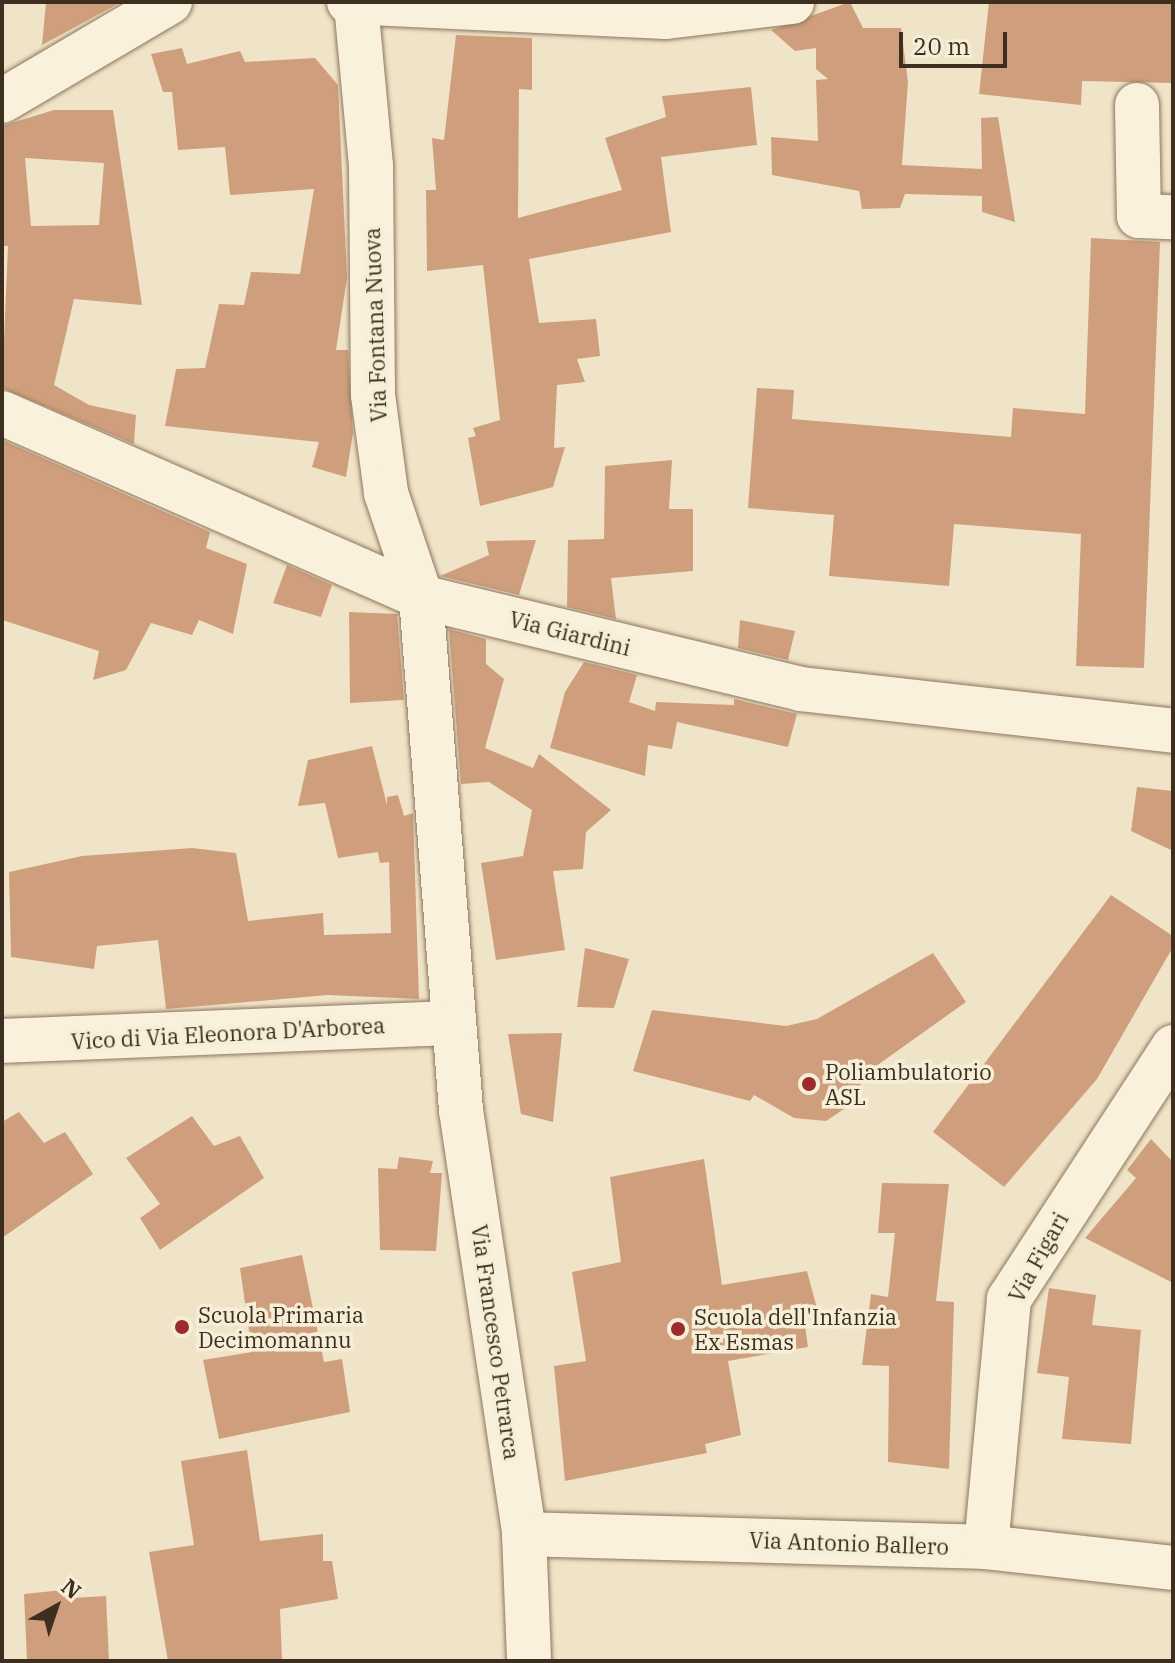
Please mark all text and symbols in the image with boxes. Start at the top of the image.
scale bar [903,16,1011,66]
text: 20 m [913,30,970,62]
street label: Via Fontana Nuova [358,227,392,423]
street label: Via Giardini [507,605,633,661]
street label: Vico di Via Eleonora D'Arborea [70,1012,386,1054]
place label: Poliambulatorio ASL [825,1058,992,1110]
marker: Poliambulatorio ASL [800,1075,818,1093]
street label: Via Figari [1002,1207,1074,1307]
street label: Via Francesco Petrarca [466,1223,526,1461]
place label: Scuola Primaria Decimomannu [198,1301,364,1352]
place label: Scuola dell'Infanzia Ex Esmas [694,1303,897,1354]
marker: Scuola Primaria Decimomannu [173,1318,191,1336]
marker: Scuola dell'Infanzia Ex Esmas [669,1320,687,1338]
street label: Via Antonio Ballero [749,1526,949,1560]
north arrow [16,1567,96,1647]
text: N [56,1572,88,1605]

